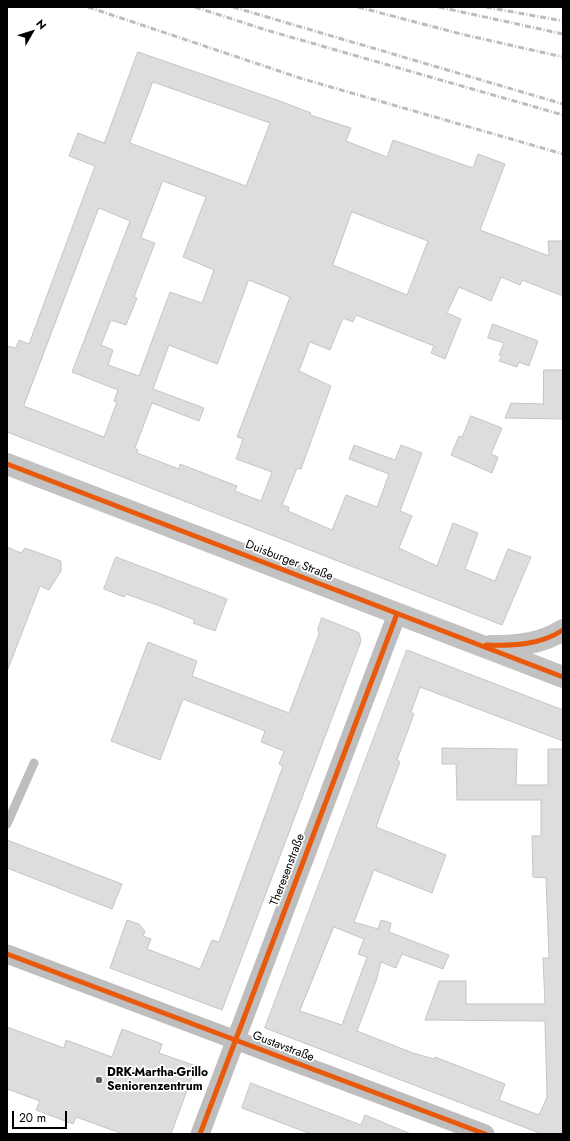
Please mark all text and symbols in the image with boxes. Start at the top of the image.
north arrow [12,12,52,52]
text: N [32,16,50,33]
street label: Duisburger Straße [243,538,335,584]
street label: Theresenstraße [268,832,308,908]
street label: Gustavstraße [250,1029,316,1065]
place label: DRK-Martha-Grillo Seniorenzentrum [107,1066,208,1094]
marker: DRK-Martha-Grillo Seniorenzentrum [94,1075,104,1085]
scale bar [14,1103,69,1129]
text: 20 m [19,1109,46,1127]

